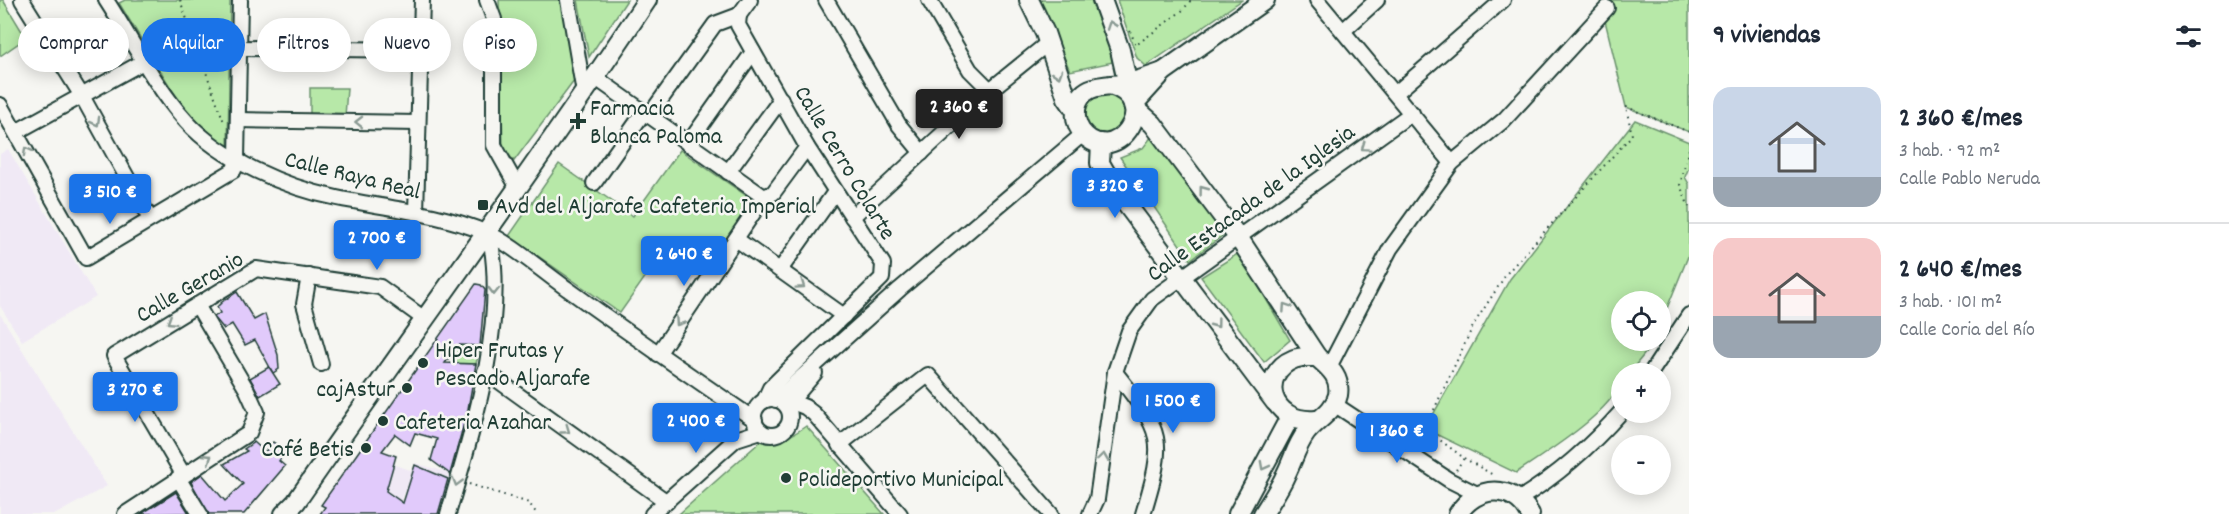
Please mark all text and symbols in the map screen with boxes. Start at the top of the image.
chip: Comprar [18,18,129,72]
chip: Alquilar [141,18,245,72]
chip: Filtros [257,18,351,72]
chip: Nuevo [363,18,451,72]
chip: Piso [463,18,537,72]
text: 9 viviendas [1713,18,1821,55]
one-way arrow [1106,20,1119,31]
icon: filters [2172,20,2205,53]
one-way arrow [1051,68,1063,79]
street label: Calle Cerro Colarte [784,80,903,247]
pin: 2 360 € [904,89,1014,140]
place label: Farmacia Blanca Paloma [590,93,723,155]
text: 2 360 € [930,94,988,122]
text: 2 360 €/mes [1899,101,2023,138]
icon: home [1761,111,1833,183]
marker: Farmacia Blanca Paloma [571,114,585,128]
one-way arrow [89,116,100,126]
one-way arrow [355,116,364,128]
street label: Calle Estacada de la Iglesia [1140,117,1364,292]
text: 3 hab. · 92 m² [1899,138,2000,166]
one-way arrow [1360,140,1371,151]
street label: Calle Raya Real [281,144,424,210]
one-way arrow [23,147,34,158]
text: Calle Pablo Neruda [1899,166,2040,194]
pin: 3 320 € [1060,168,1170,219]
text: 3 320 € [1086,173,1144,201]
pin: 3 510 € [55,174,165,225]
text: 3 510 € [83,179,137,207]
one-way arrow [1199,186,1210,197]
place label: Avd del Aljarafe Cafeteria Imperial [495,191,817,225]
marker: Avd del Aljarafe Cafeteria Imperial [476,198,490,212]
pin: 2 700 € [322,220,432,271]
text: 2 700 € [348,225,406,253]
pin: 2 640 € [629,236,739,287]
text: 2 640 € [655,241,713,269]
street label: Calle Geranio [130,244,251,333]
text: 2 640 €/mes [1899,252,2022,289]
icon: home [1761,262,1833,334]
one-way arrow [794,278,805,289]
one-way arrow [488,287,501,296]
text: 3 hab. · 101 m² [1899,289,2002,317]
map controls [1611,291,1671,495]
button: locate [1611,291,1671,351]
one-way arrow [1282,303,1293,314]
one-way arrow [167,314,177,326]
one-way arrow [675,315,686,326]
text: Calle Coria del Río [1899,317,2035,345]
one-way arrow [1209,318,1220,329]
place label: Hiper Frutas y Pescado Aljarafe [435,335,590,397]
marker: Hiper Frutas y Pescado Aljarafe [416,356,430,370]
button: + [1611,363,1671,423]
pin: 3 270 € [80,372,190,423]
place label: cajAstur [316,374,395,408]
text: 3 270 € [107,377,163,405]
marker: cajAstur [400,381,414,395]
pin: 1 500 € [1118,383,1228,434]
text: 1 500 € [1145,388,1201,416]
pin: 2 400 € [641,403,751,454]
place label: Cafeteria Azahar [395,407,551,441]
text: 2 400 € [666,408,726,436]
pin: 1 360 € [1342,413,1452,464]
marker: Cafeteria Azahar [376,414,390,428]
text: 1 360 € [1370,418,1424,446]
one-way arrow [560,422,571,433]
place label: Café Betis [261,434,354,468]
button: − [1611,435,1671,495]
marker: Café Betis [359,441,373,455]
one-way arrow [1096,453,1108,462]
one-way arrow [202,455,213,466]
one-way arrow [1260,459,1271,470]
place label: Polideportivo Municipal [798,464,1004,498]
marker: Polideportivo Municipal [779,471,793,485]
one-way arrow [452,476,464,487]

